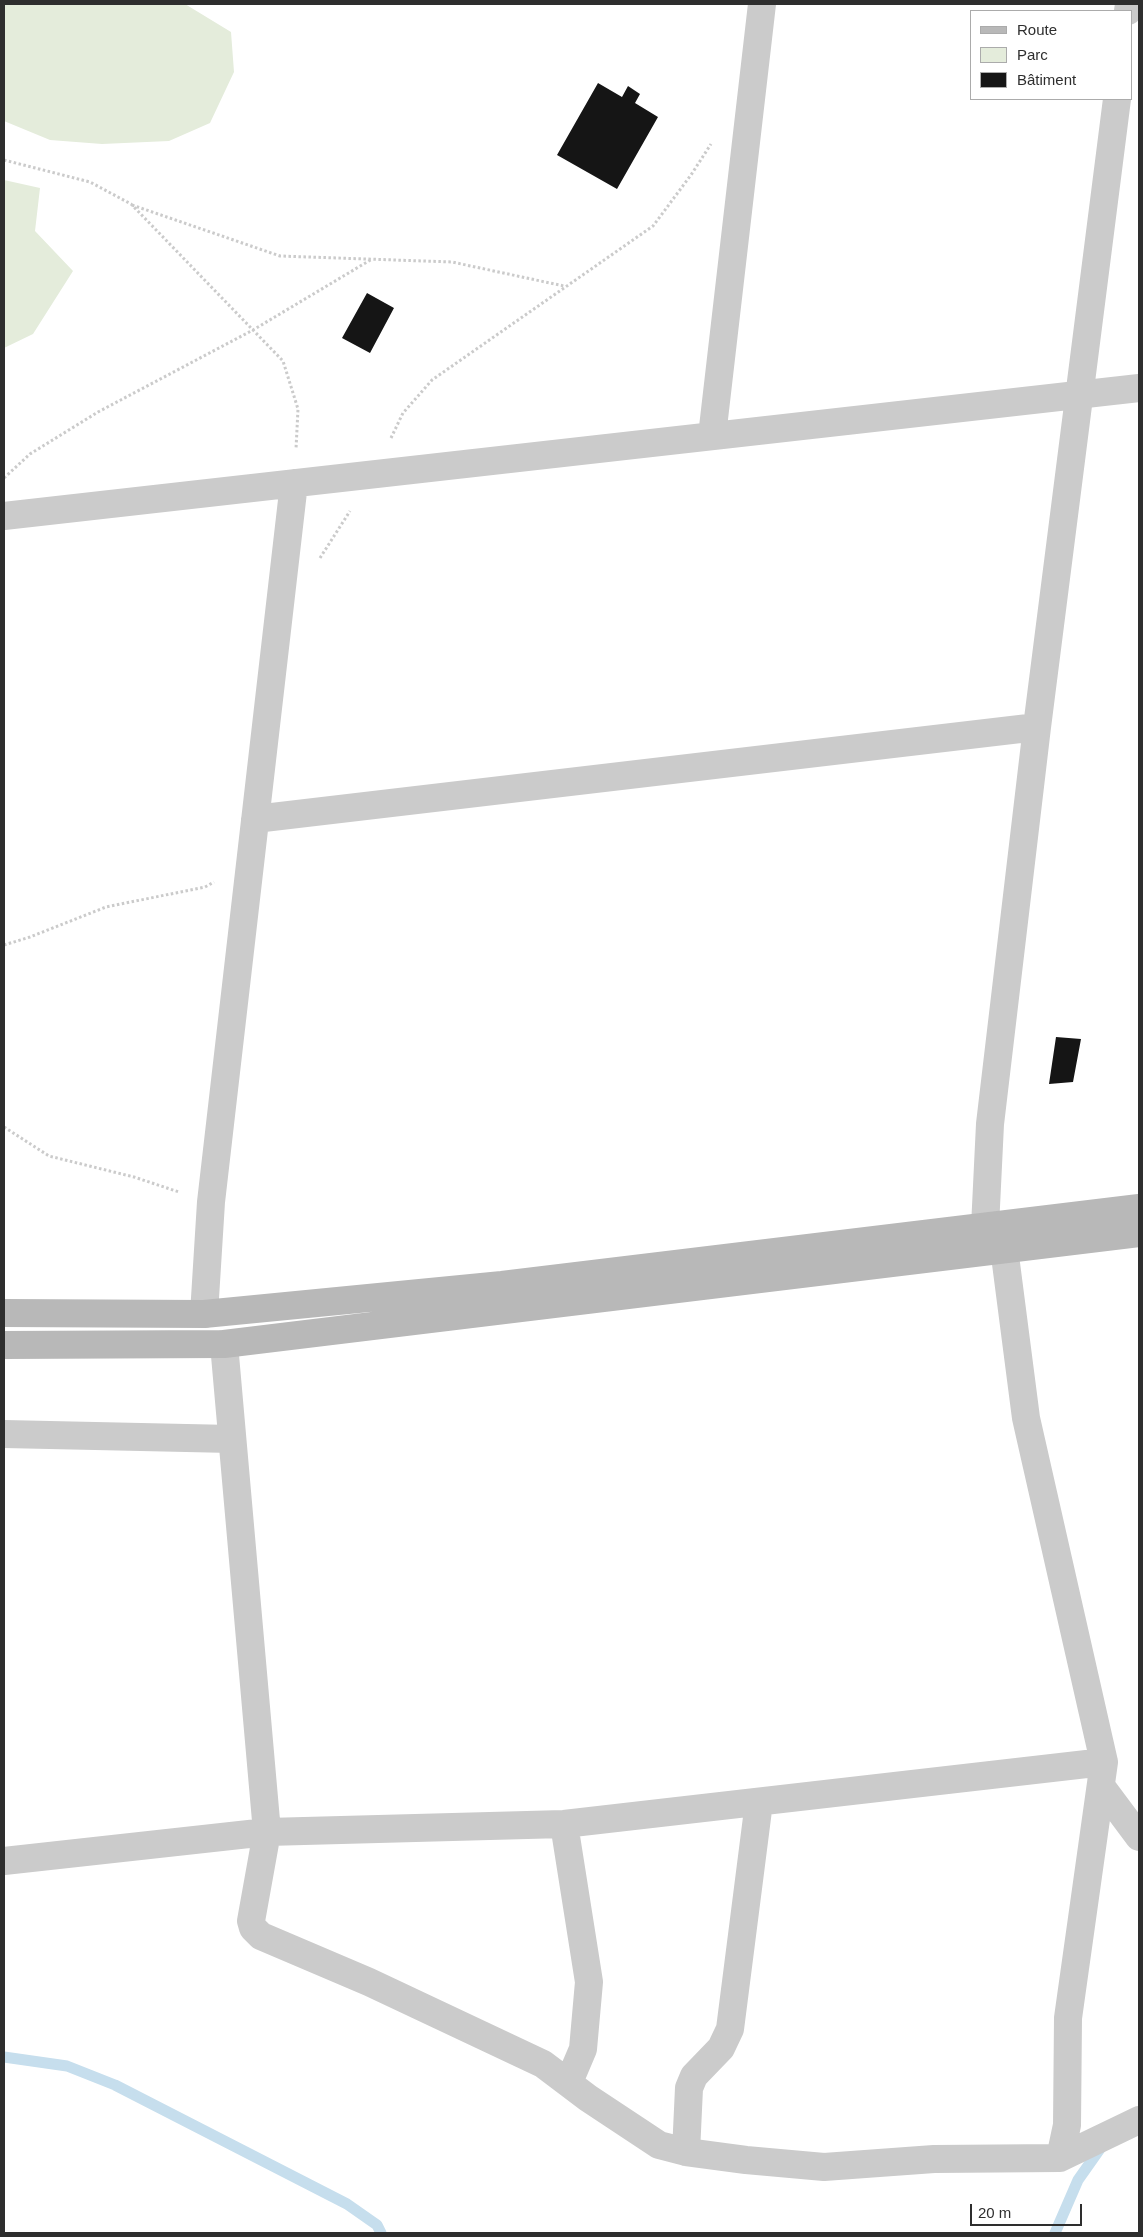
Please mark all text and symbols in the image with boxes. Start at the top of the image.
legend [970,10,1133,100]
text: Route [1017,21,1057,38]
text: Parc [1017,46,1048,63]
text: Bâtiment [1017,71,1076,88]
scale bar [973,2194,1086,2226]
text: 20 m [978,2204,1011,2221]

